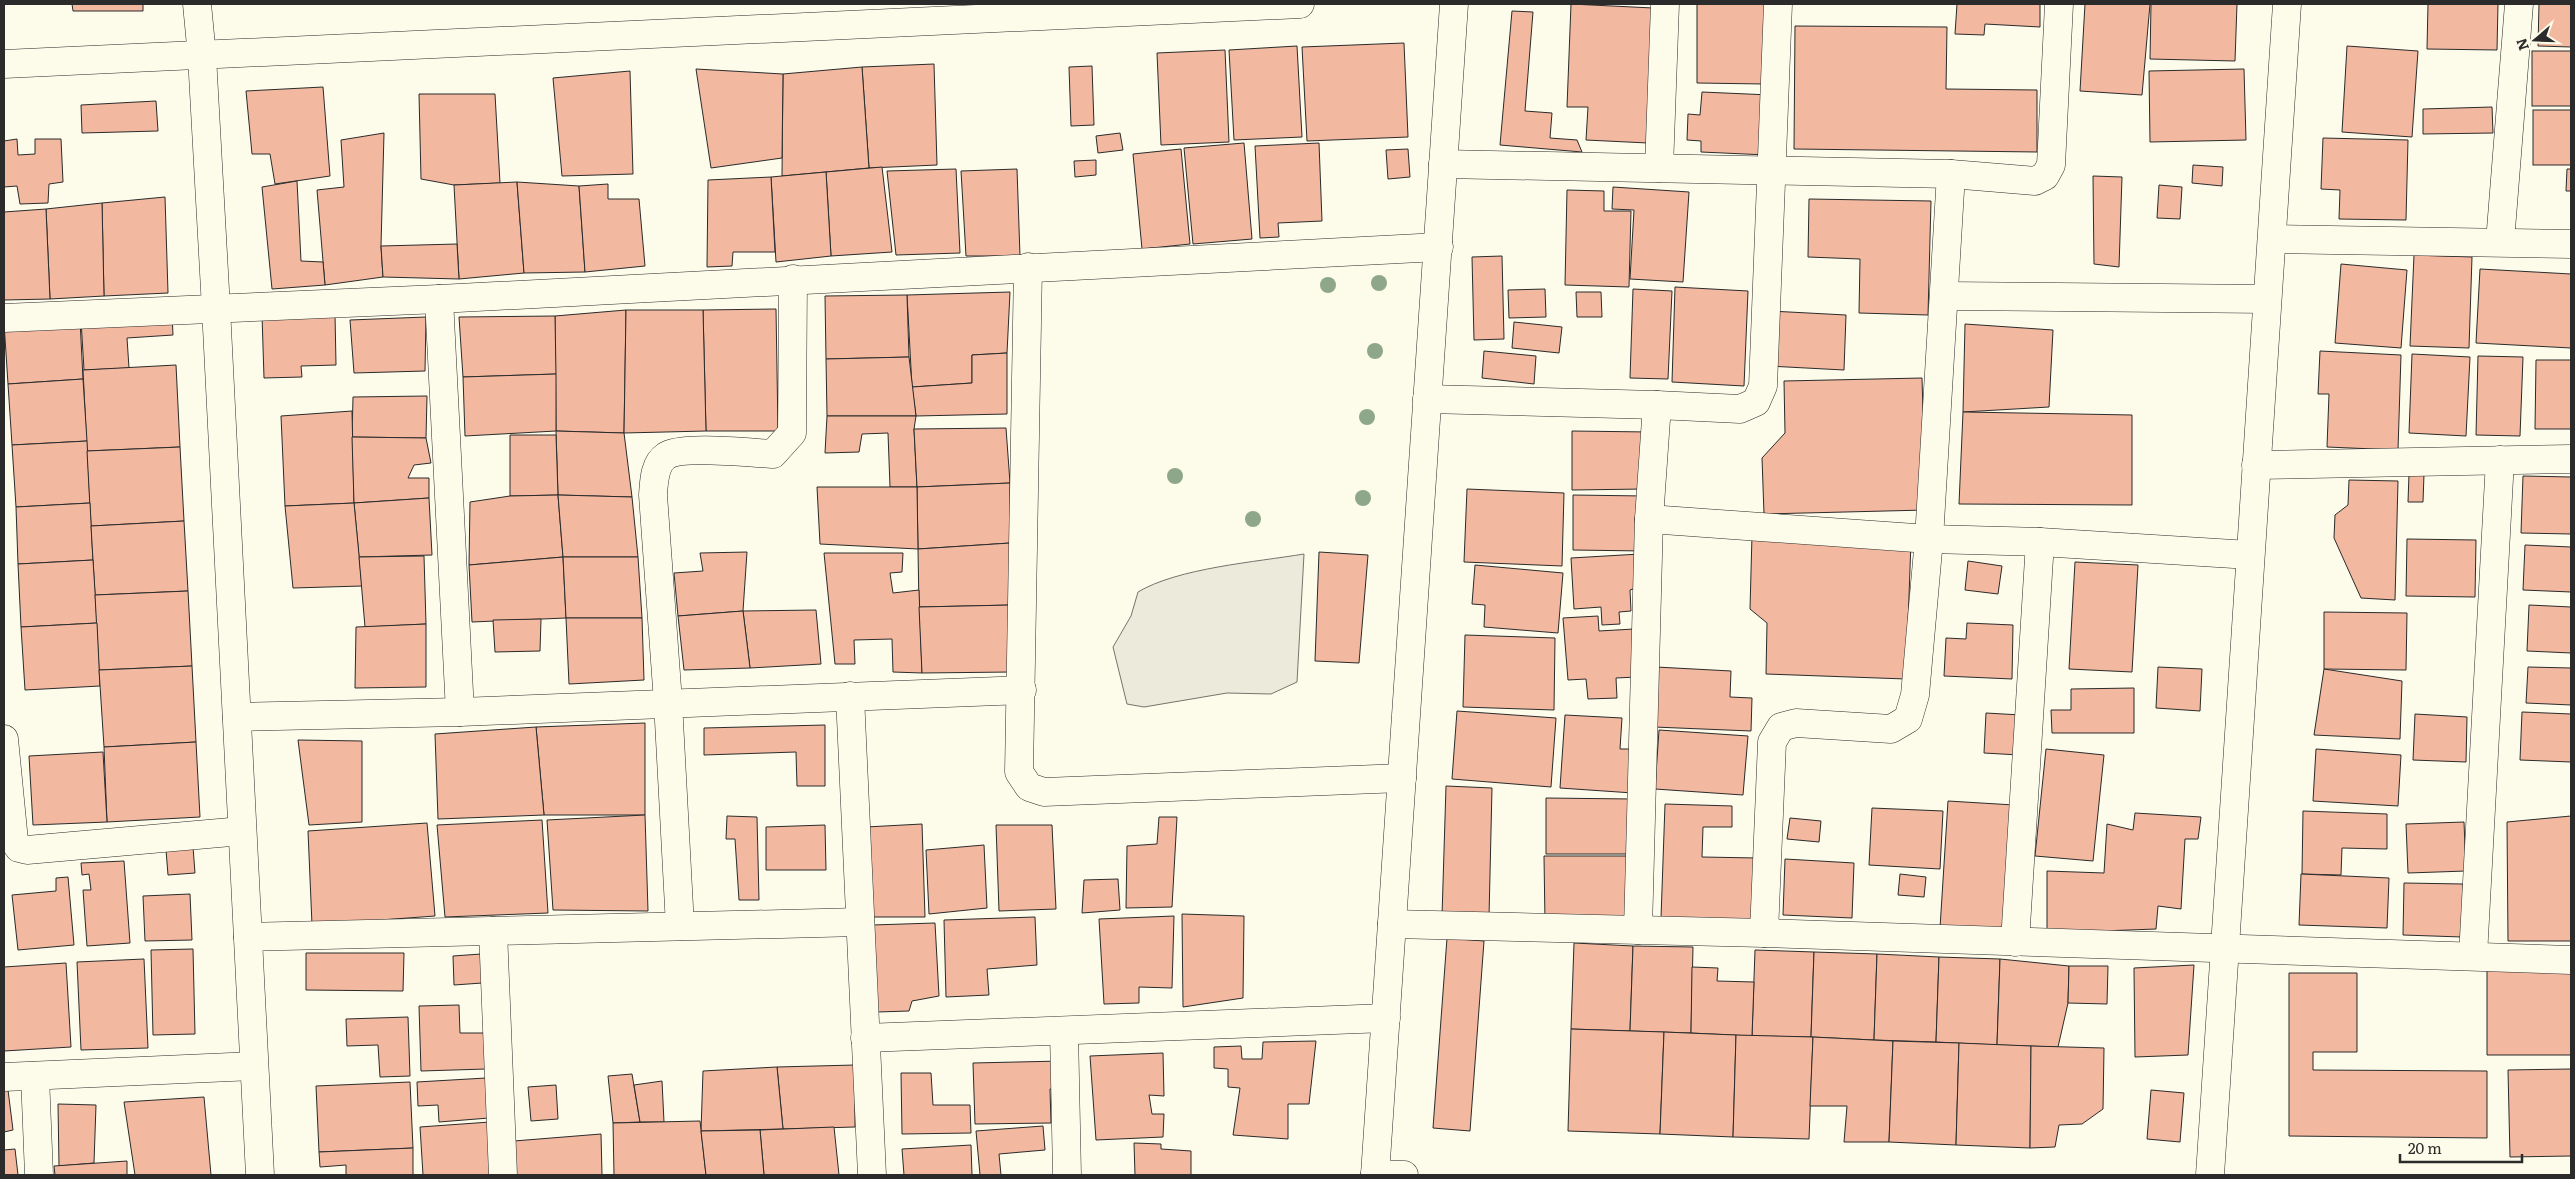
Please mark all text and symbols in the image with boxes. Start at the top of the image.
north arrow [2510,15,2560,65]
text: N [2510,36,2533,53]
scale bar [2400,1132,2522,1164]
text: 20 m [2408,1136,2442,1159]

